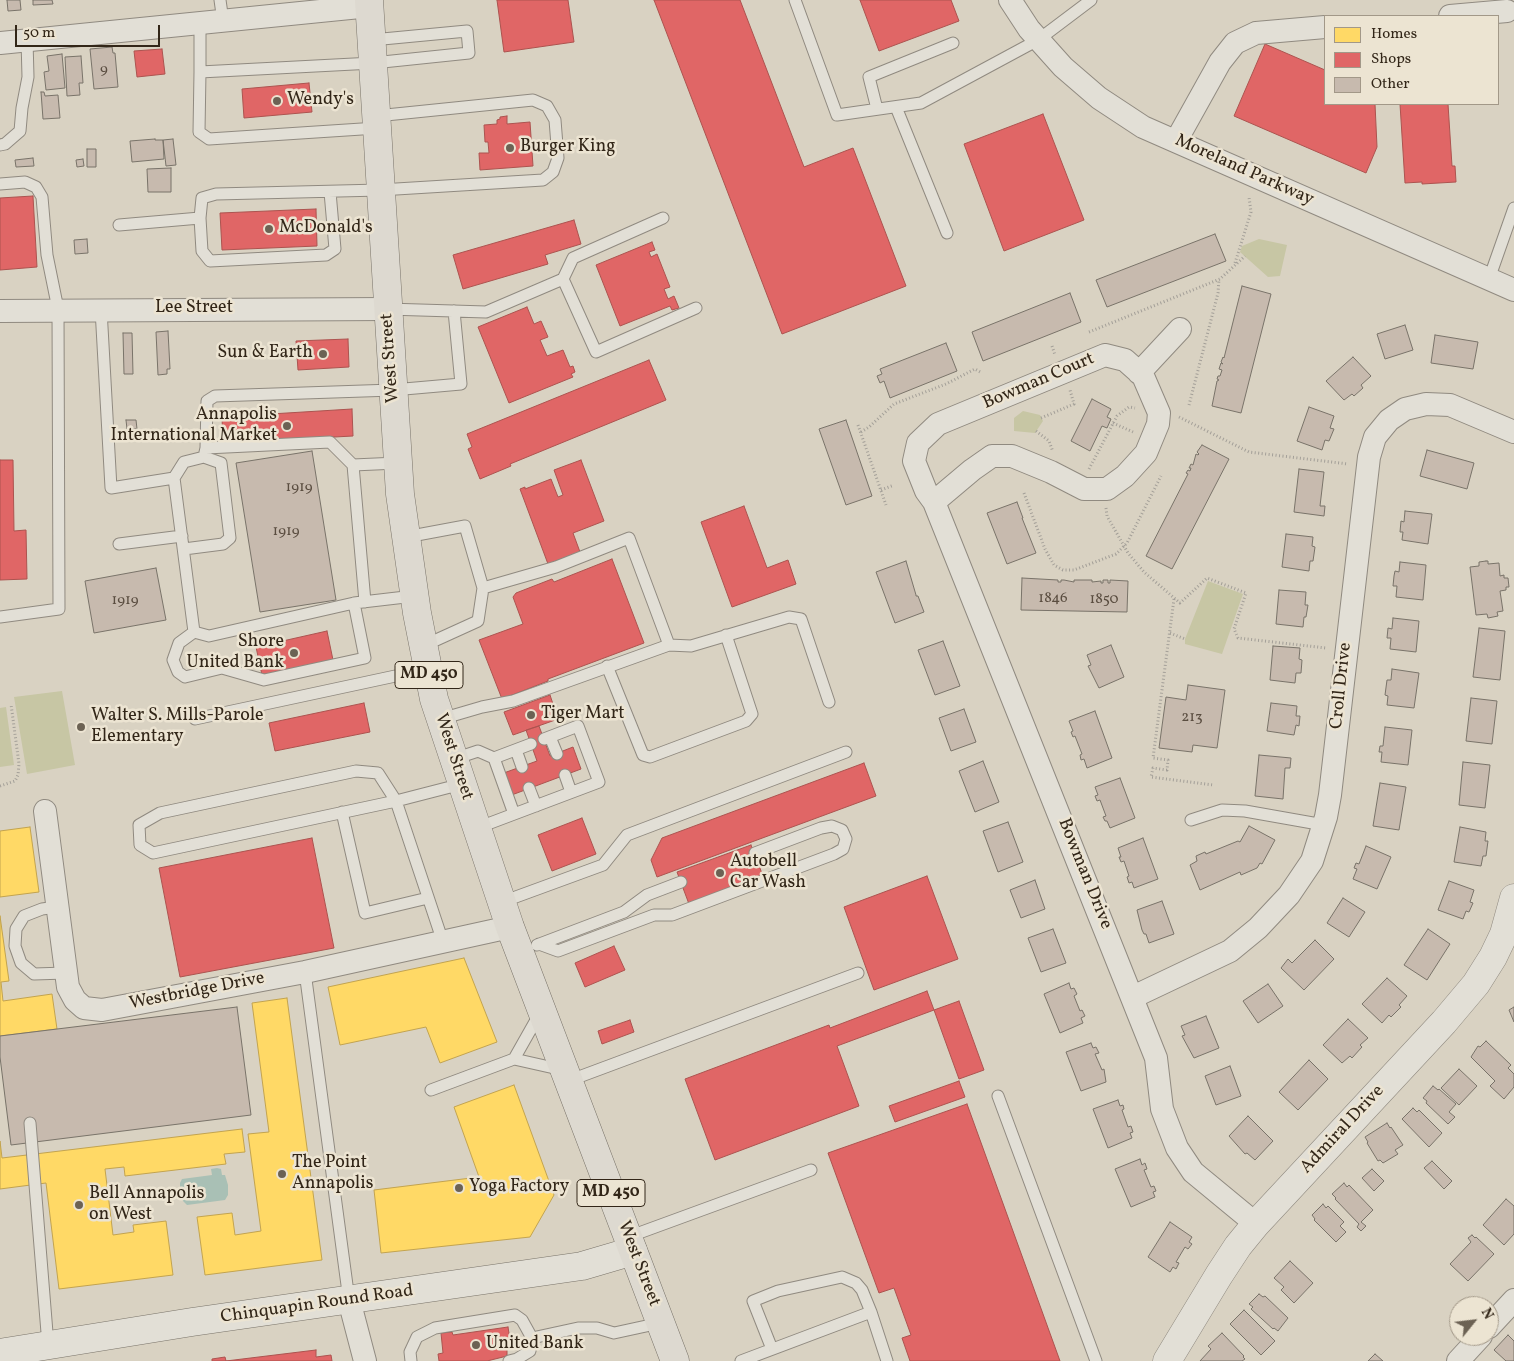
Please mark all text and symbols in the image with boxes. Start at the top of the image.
scale bar [18,15,162,47]
legend [1324,15,1499,105]
text: 50 m [23,23,55,44]
text: Homes [1371,24,1417,45]
text: Shops [1371,49,1411,70]
house number: 9 [100,61,108,79]
text: Other [1371,74,1410,95]
place label: Wendy's [287,90,354,112]
marker: Wendy's [271,95,283,107]
street label: Moreland Parkway [1171,131,1317,211]
place label: Burger King [520,137,615,159]
marker: Burger King [504,142,516,154]
place label: McDonald's [279,218,373,240]
marker: McDonald's [263,223,275,235]
street label: Lee Street [155,298,233,320]
street label: West Street [377,312,405,404]
place label: Sun & Earth [217,343,313,365]
marker: Sun & Earth [317,348,329,360]
street label: Bowman Court [980,349,1098,415]
place label: Annapolis International Market [111,405,277,448]
marker: Annapolis International Market [281,420,293,432]
house number: 1919 [285,479,313,497]
house number: 1919 [272,523,300,541]
house number: 1846 [1038,590,1068,608]
house number: 1850 [1089,591,1119,609]
house number: 1919 [111,592,139,610]
place label: Shore United Bank [187,632,284,674]
street label: Croll Drive [1327,642,1357,730]
marker: Shore United Bank [288,647,300,659]
road number: MD 450 [395,662,463,688]
place label: Tiger Mart [541,704,625,726]
place label: Walter S. Mills-Parole Elementary [91,706,264,749]
marker: Tiger Mart [525,709,537,721]
house number: 213 [1181,709,1203,727]
street label: West Street [429,711,477,803]
marker: Walter S. Mills-Parole Elementary [75,721,87,733]
street label: Bowman Drive [1052,815,1116,933]
place label: Autobell Car Wash [730,852,806,894]
marker: Autobell Car Wash [714,867,726,879]
street label: Westbridge Drive [127,968,267,1016]
street label: Admiral Drive [1296,1081,1390,1179]
place label: The Point Annapolis [292,1153,373,1196]
marker: The Point Annapolis [276,1168,288,1180]
place label: Yoga Factory [469,1177,569,1199]
road number: MD 450 [577,1180,645,1206]
marker: Yoga Factory [453,1182,465,1194]
place label: Bell Annapolis on West [89,1184,204,1226]
marker: Bell Annapolis on West [73,1199,85,1211]
street label: West Street [612,1218,664,1310]
street label: Chinquapin Round Road [219,1281,415,1329]
north arrow [1449,1296,1499,1346]
text: N [1476,1305,1497,1323]
place label: United Bank [486,1334,583,1356]
marker: United Bank [470,1339,482,1351]

